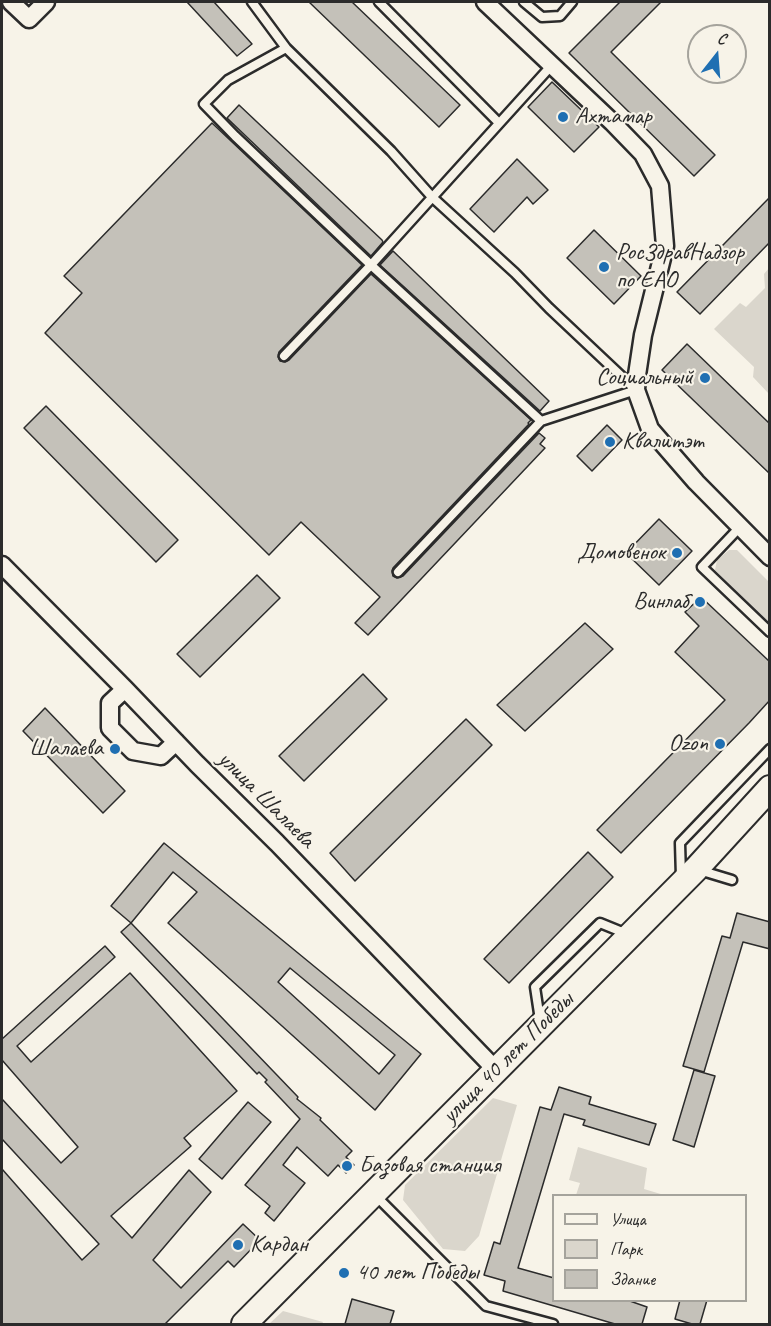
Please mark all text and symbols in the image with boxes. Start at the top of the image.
north arrow [687,24,747,84]
text: С [715,28,728,49]
place label: Ахтамар [575,103,652,131]
marker: Ахтамар [556,110,570,124]
place label: РосЗдравНадзор по ЕАО [616,239,744,295]
marker: РосЗдравНадзор по ЕАО [597,260,611,274]
place label: Социальный [596,364,693,392]
marker: Социальный [698,371,712,385]
place label: Квалитэт [622,428,703,456]
marker: Квалитэт [603,435,617,449]
place label: Домовенок [577,539,665,567]
marker: Домовенок [670,546,684,560]
place label: Винлаб [633,588,688,616]
marker: Винлаб [693,595,707,609]
place label: Ozon [669,730,708,758]
place label: Шалаева [29,735,103,763]
marker: Ozon [713,737,727,751]
marker: Шалаева [108,742,122,756]
street label: улица Шалаева [211,745,321,855]
street label: улица 40 лет Победы [436,986,580,1130]
place label: Базовая станция [359,1152,500,1180]
marker: Базовая станция [340,1159,354,1173]
legend [552,1194,747,1302]
text: Улица [610,1208,646,1230]
place label: Кардан [250,1231,308,1259]
marker: Кардан [231,1238,245,1252]
text: Парк [610,1238,642,1260]
place label: 40 лет Победы [356,1259,479,1287]
marker: 40 лет Победы [337,1266,351,1280]
text: Здание [610,1268,655,1290]

